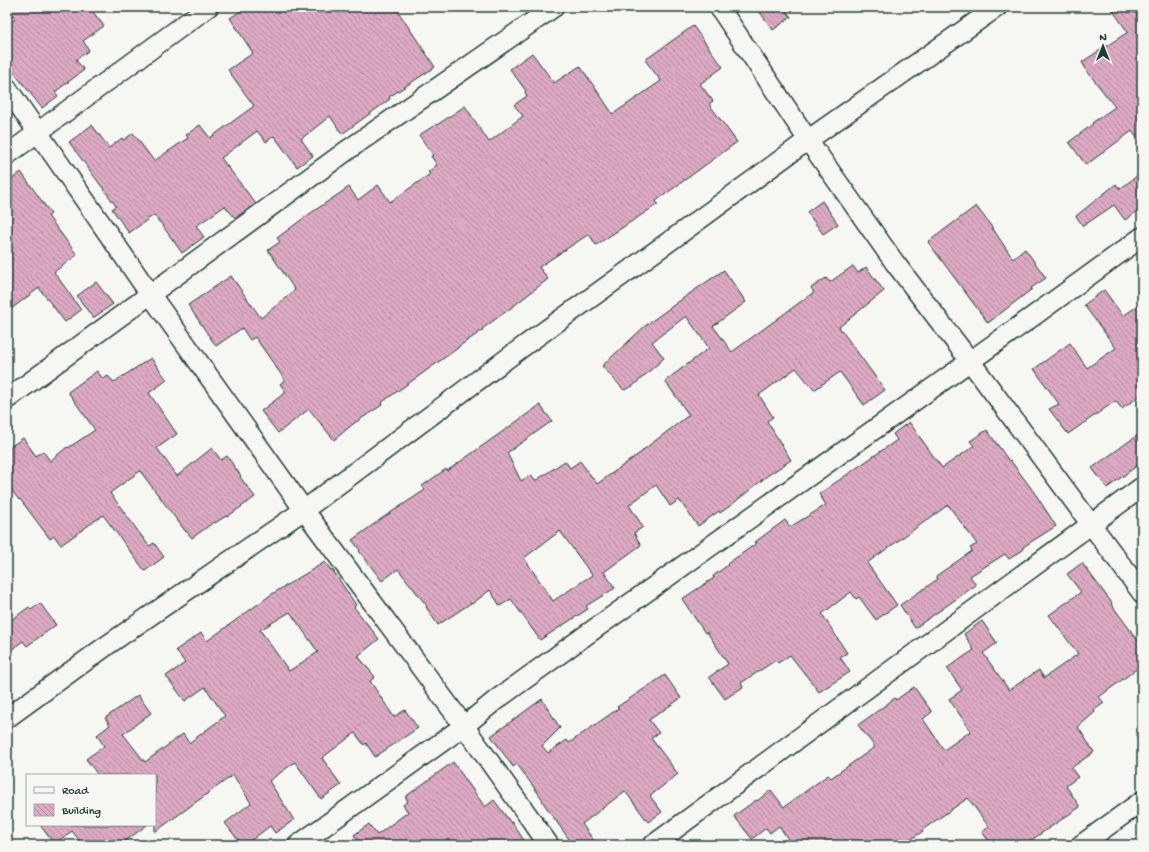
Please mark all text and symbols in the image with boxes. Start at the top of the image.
north arrow [1083,26,1123,66]
text: N [1099,32,1107,44]
legend [26,774,156,826]
text: Road [62,785,89,799]
text: Building [61,805,101,819]

